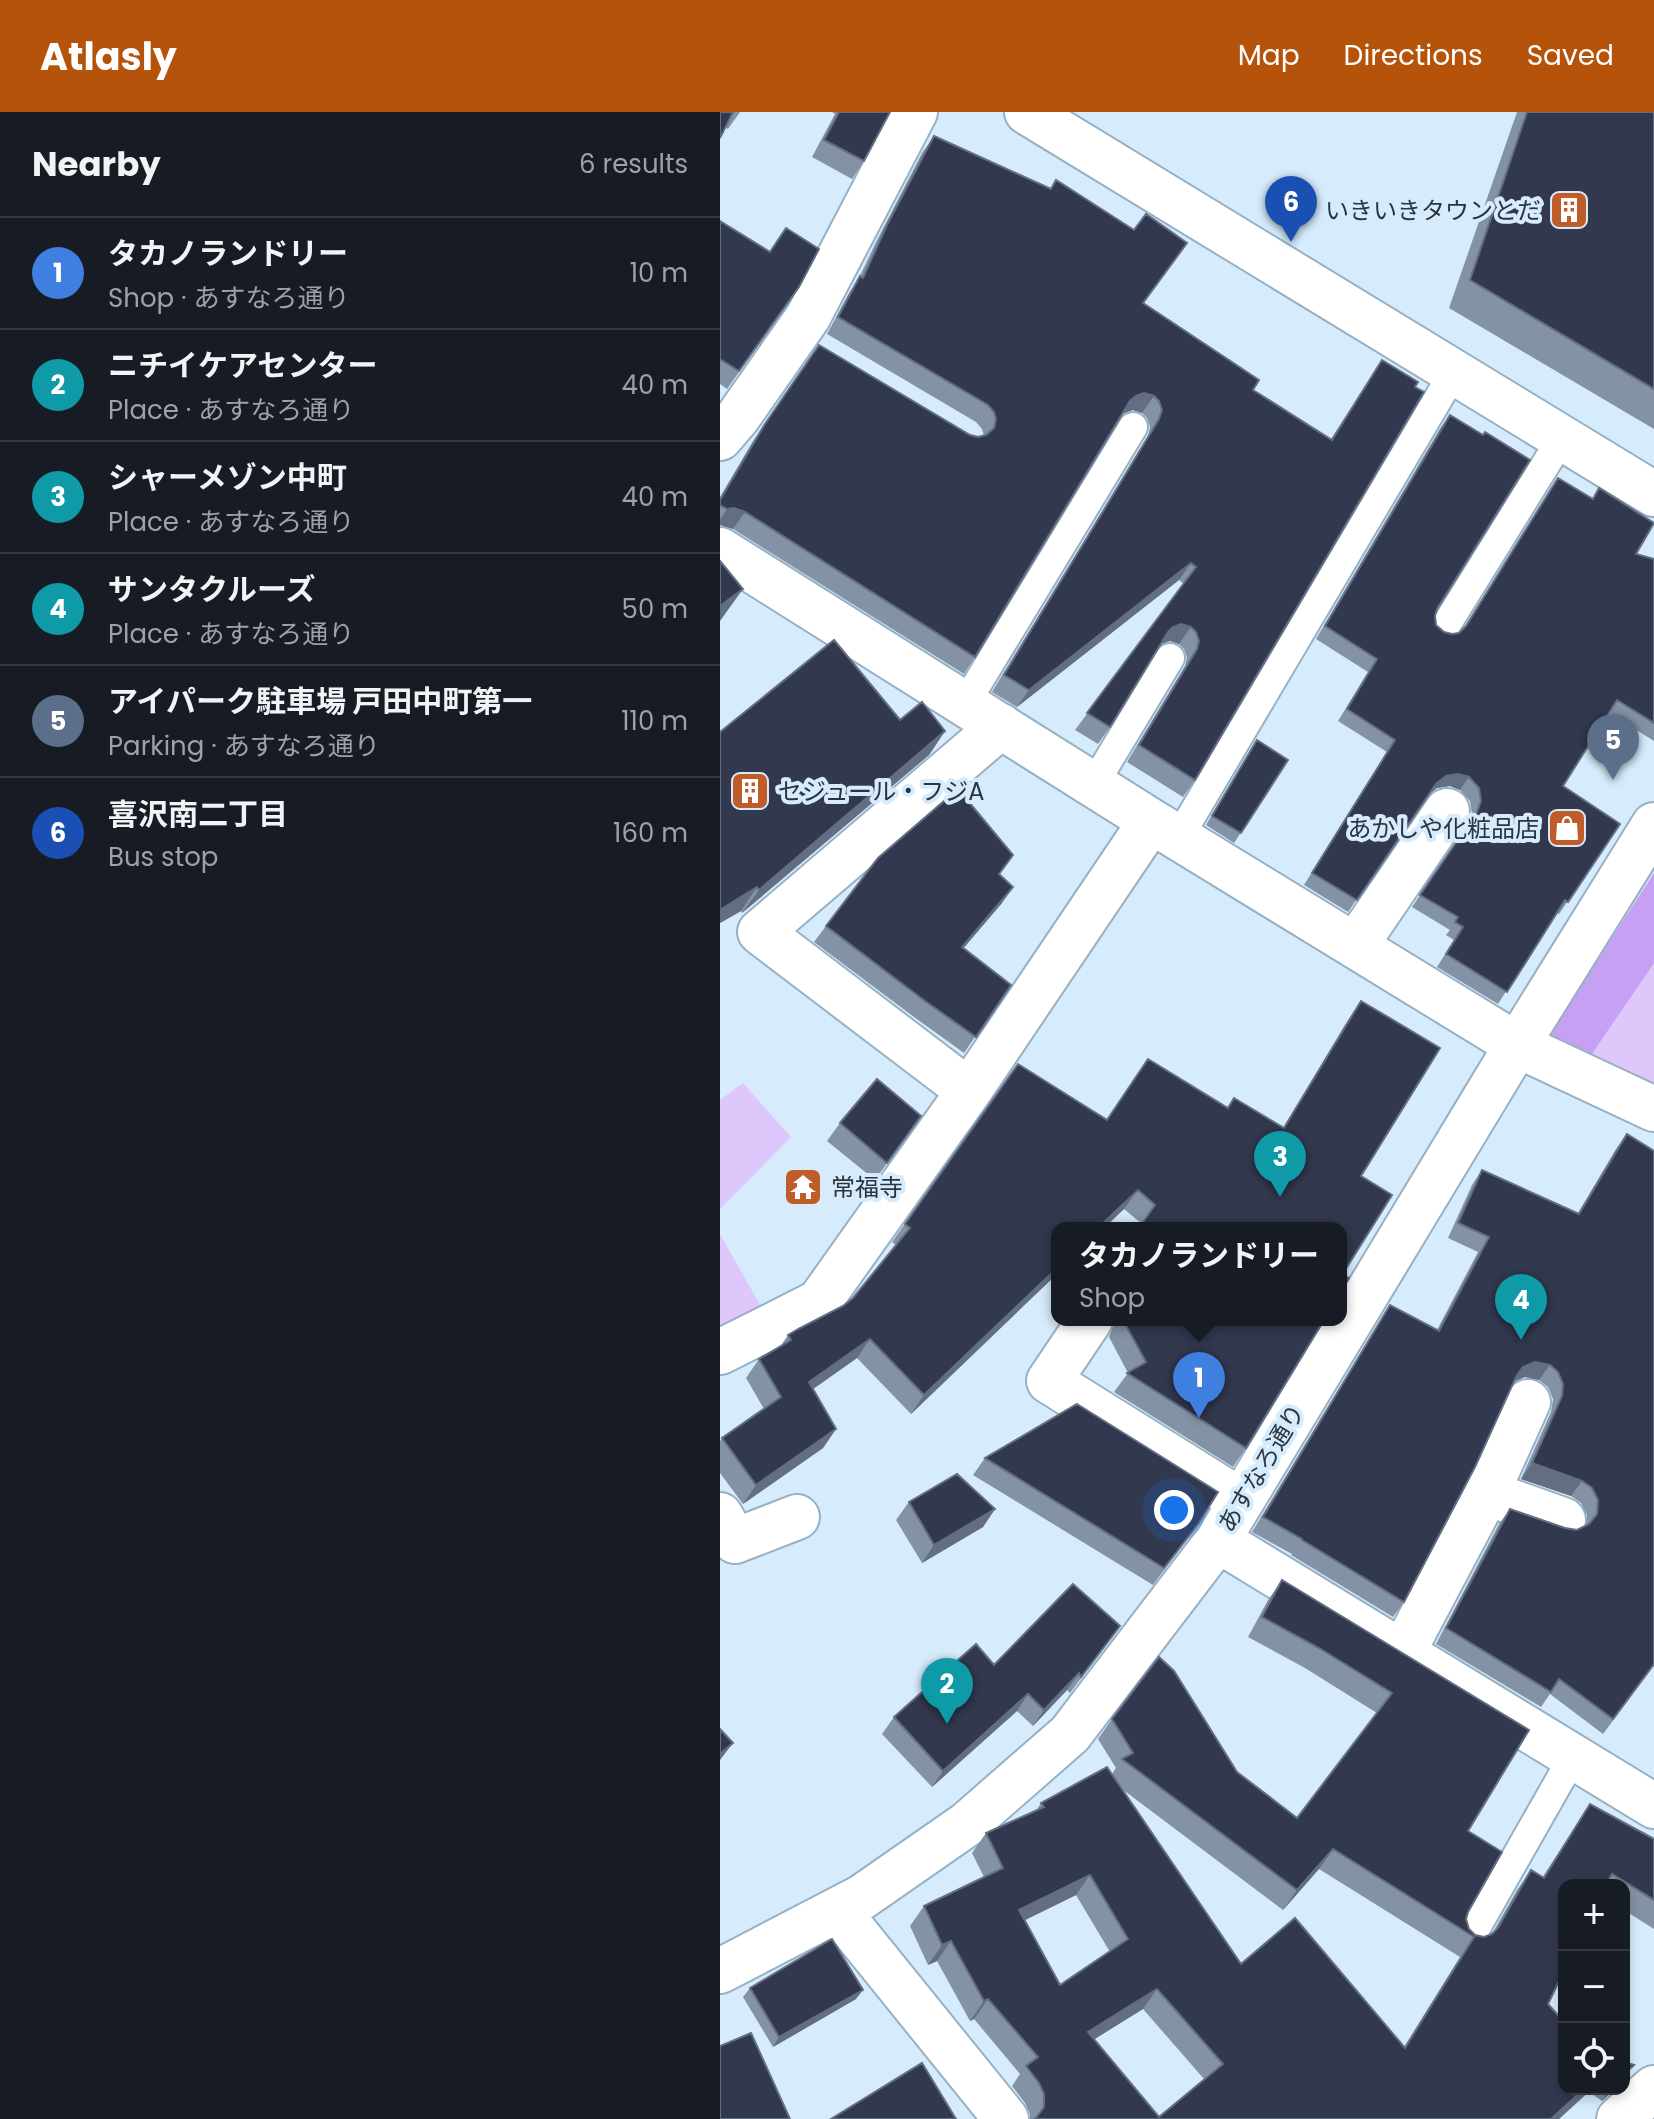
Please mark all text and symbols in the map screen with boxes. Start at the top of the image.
text: Atlasly [40,30,177,83]
text: Map [1238,36,1300,75]
text: Directions [1344,36,1483,75]
text: Saved [1527,36,1614,75]
text: Nearby [32,140,161,188]
text: 6 results [579,146,688,182]
pin: 6 [1265,176,1317,242]
building icon: いきいきタウンとだ [1548,189,1590,231]
place label: いきいきタウンとだ [1325,194,1541,227]
text: タカノランドリー [108,232,348,275]
text: 1 [53,255,63,291]
text: 10 m [630,255,688,291]
text: Shop · あすなろ通り [108,280,350,316]
text: ニチイケアセンター [108,344,377,387]
text: 2 [51,367,65,403]
text: 40 m [622,367,688,403]
text: Place · あすなろ通り [108,392,354,428]
text: シャーメゾン中町 [108,456,347,499]
text: 3 [50,479,66,515]
text: 40 m [622,479,688,515]
text: Place · あすなろ通り [108,504,354,540]
text: サンタクルーズ [108,568,316,611]
text: 4 [49,591,67,627]
text: 50 m [622,591,688,627]
text: Place · あすなろ通り [108,616,354,652]
text: アイパーク駐車場 戸田中町第一 [108,680,532,723]
text: 5 [50,703,66,739]
text: 110 m [621,703,688,739]
pin: 5 [1587,714,1639,780]
text: Parking · あすなろ通り [108,728,380,764]
building icon: セジュール・フジA [729,770,771,812]
place label: セジュール・フジA [778,775,985,808]
text: 喜沢南二丁目 [108,793,288,836]
shop icon: あかしや化粧品店 [1546,807,1588,849]
place label: あかしや化粧品店 [1347,812,1539,845]
text: 6 [50,815,66,851]
text: 160 m [613,815,688,851]
text: Bus stop [108,839,218,875]
pin: 3 [1254,1131,1306,1197]
temple icon: 常福寺 [782,1166,824,1208]
place label: 常福寺 [831,1171,903,1204]
popup [1051,1222,1347,1326]
text: タカノランドリー [1079,1234,1319,1277]
pin: 4 [1495,1274,1547,1340]
text: Shop [1079,1280,1145,1316]
pin: 1 [1173,1352,1225,1418]
street label: あすなろ通り [1210,1398,1312,1538]
your location [1154,1490,1194,1530]
pin: 2 [921,1658,973,1724]
map controls [1558,1879,1630,2095]
button: + [1558,1879,1630,1951]
button: − [1558,1951,1630,2023]
button: locate [1558,2023,1630,2095]

